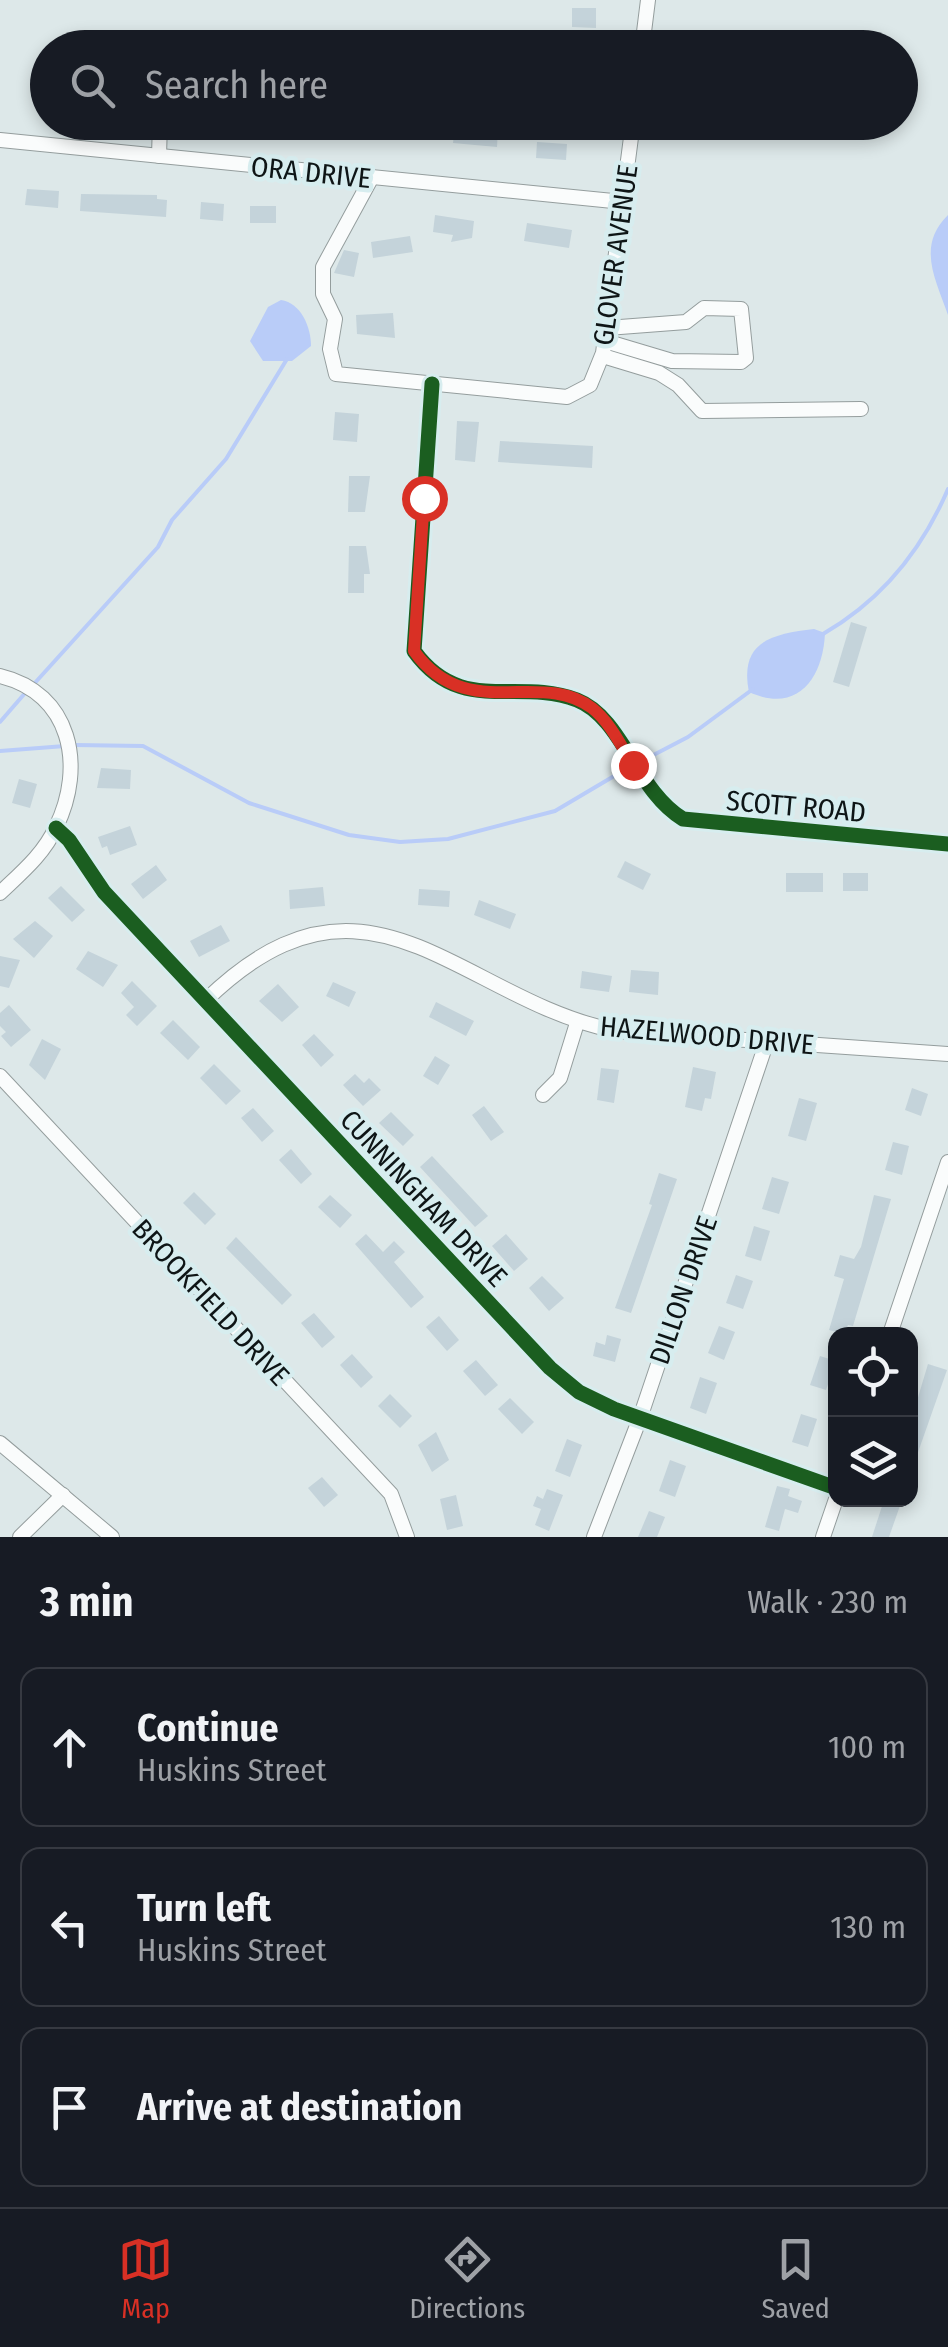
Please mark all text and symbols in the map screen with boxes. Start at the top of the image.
search box [30,30,918,140]
icon: search [65,58,120,113]
text: Search here [145,62,328,108]
street label: ORA DRIVE [249,150,373,195]
street label: GLOVER AVENUE [586,163,645,348]
route start [402,476,448,522]
route end [611,743,657,789]
street label: SCOTT ROAD [725,784,867,829]
street label: HAZELWOOD DRIVE [599,1010,815,1061]
street label: CUNNINGHAM DRIVE [333,1103,514,1293]
street label: DILLON DRIVE [643,1212,724,1369]
street label: BROOKFIELD DRIVE [125,1213,296,1392]
map controls [828,1327,918,1507]
button: locate [828,1327,918,1417]
button: layers [828,1417,918,1507]
text: 3 min [40,1577,134,1627]
text: Walk · 230 m [747,1583,908,1621]
text: Continue [137,1705,278,1751]
icon: ahead [42,1720,97,1775]
text: 100 m [828,1728,906,1766]
text: Huskins Street [137,1751,327,1789]
text: Turn left [137,1885,271,1931]
icon: left [42,1900,97,1955]
text: 130 m [830,1908,906,1946]
text: Huskins Street [137,1931,327,1969]
icon: arrive [42,2080,97,2135]
text: Arrive at destination [137,2084,462,2130]
tab: Map [118,2232,173,2325]
tab: Directions [409,2232,525,2325]
tab: Saved [761,2232,830,2325]

